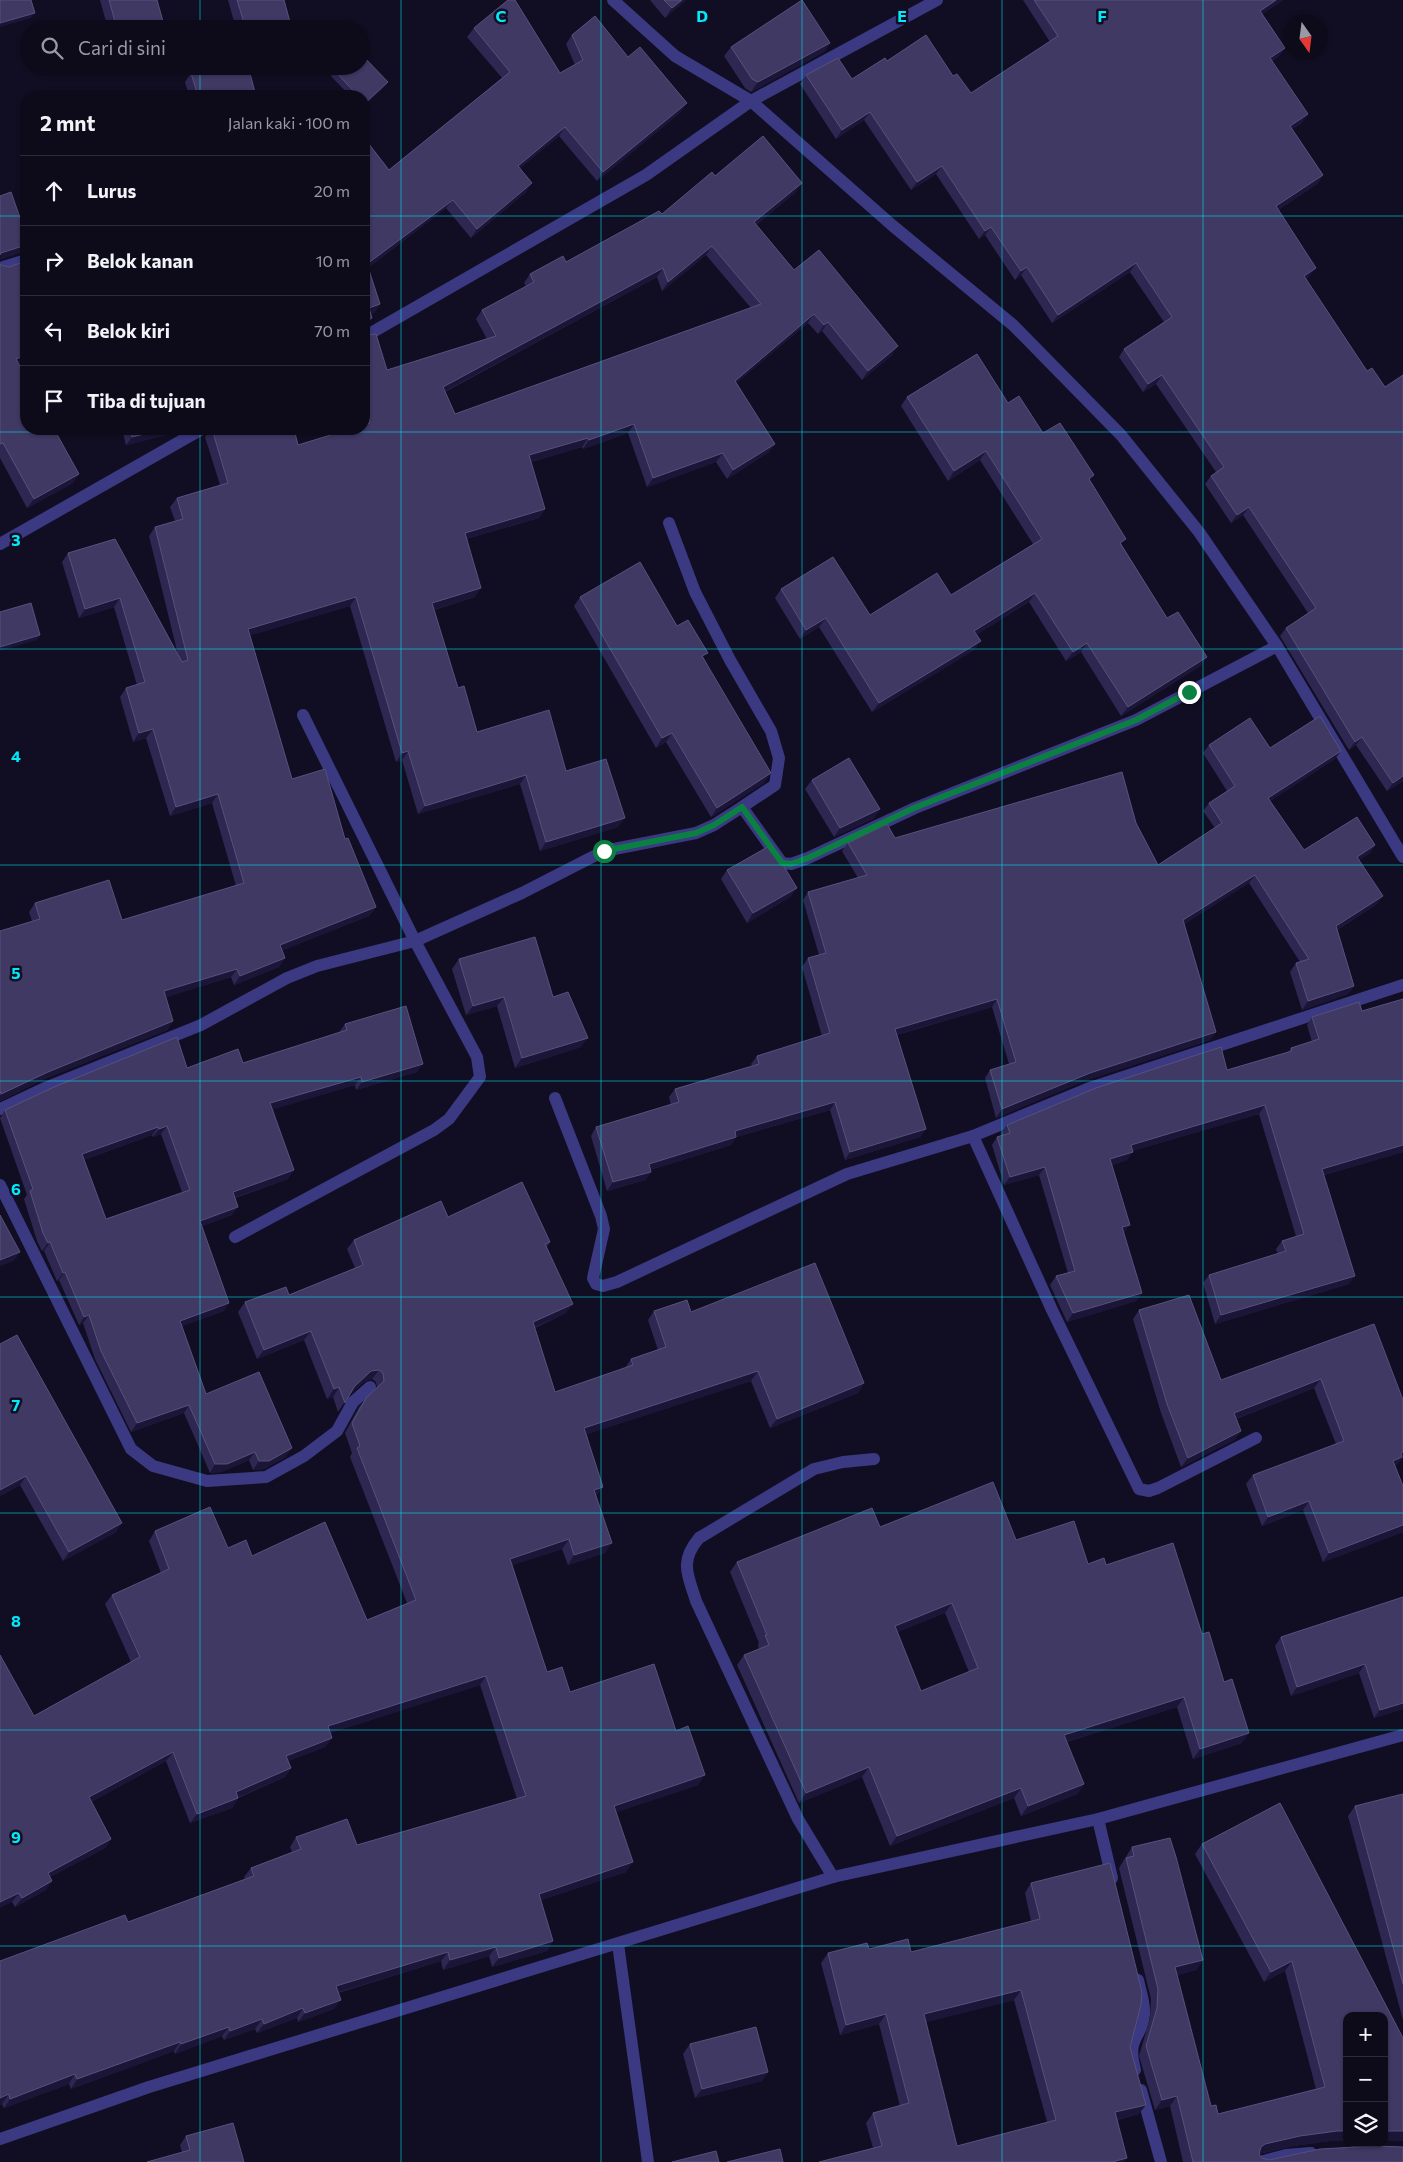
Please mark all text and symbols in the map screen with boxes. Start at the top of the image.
text: C [496,6,507,25]
text: D [696,6,708,25]
text: E [897,6,907,25]
text: F [1097,6,1107,25]
north arrow [1283,15,1328,60]
search box [20,20,370,75]
icon: search [38,34,66,62]
text: Cari di sini [78,36,166,59]
text: 2 mnt [40,110,95,135]
text: Jalan kaki · 100 m [228,113,350,132]
icon: ahead [40,177,68,205]
text: Lurus [87,179,136,202]
text: 20 m [314,181,350,200]
icon: right [40,247,68,275]
text: Belok kanan [87,249,194,272]
text: 10 m [316,251,350,270]
icon: left [40,317,68,345]
text: Belok kiri [87,319,170,342]
text: 70 m [314,321,350,340]
icon: arrive [40,387,68,415]
text: Tiba di tujuan [87,389,205,412]
text: 3 [11,530,21,549]
route end [1178,681,1201,704]
text: 4 [11,746,21,765]
route start [593,840,616,863]
text: 5 [11,963,21,982]
text: 6 [11,1179,21,1198]
text: 7 [12,1395,21,1414]
text: 8 [11,1611,21,1630]
text: 9 [11,1827,21,1846]
map controls [1343,2012,1388,2147]
button: + [1343,2012,1388,2057]
button: − [1343,2057,1388,2102]
button: layers [1343,2102,1388,2147]

